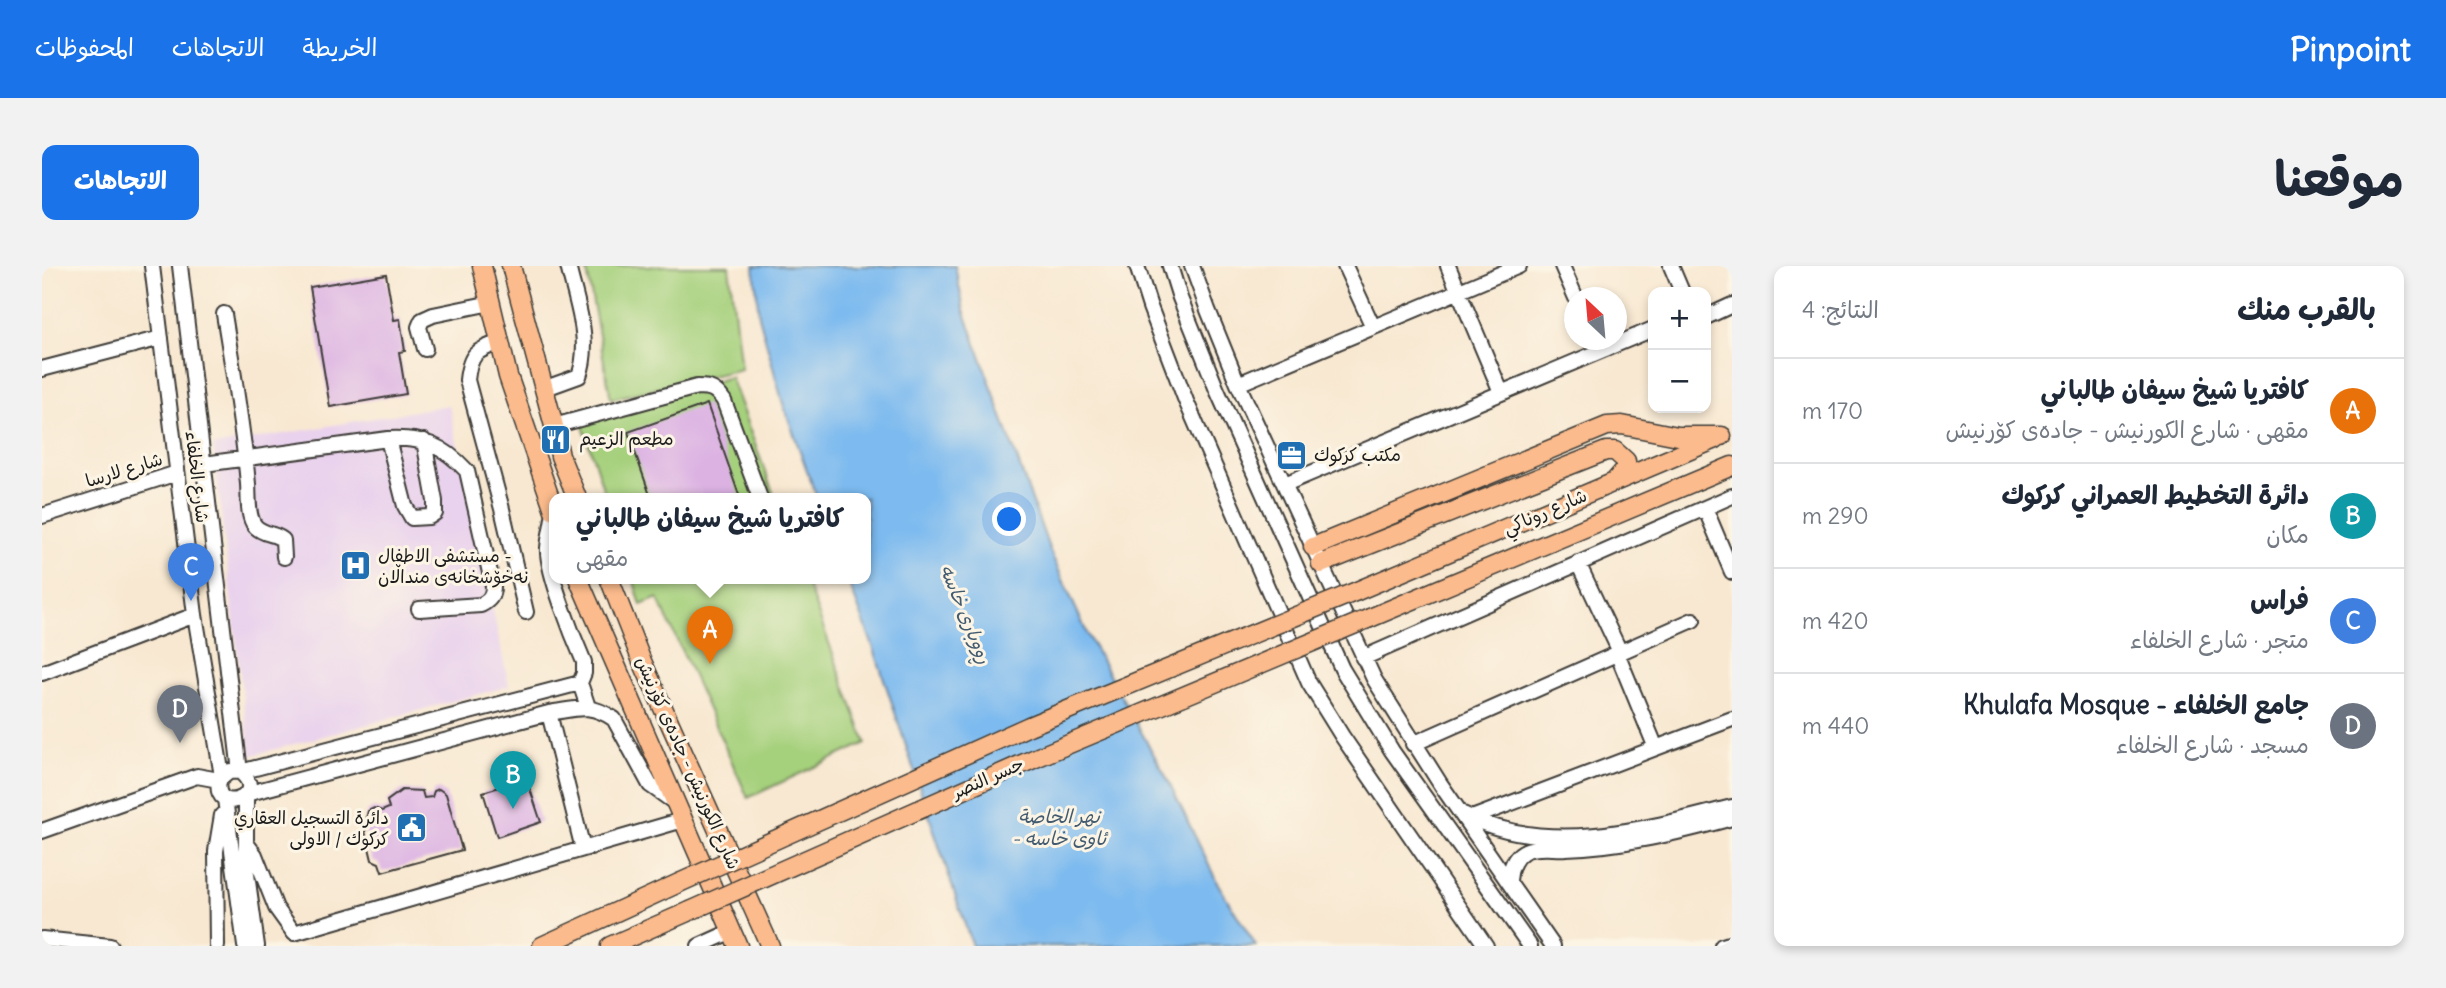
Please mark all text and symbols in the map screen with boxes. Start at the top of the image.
text: Pinpoint [2290,28,2411,70]
text: المحفوظات [35,32,134,62]
text: الاتجاهات [172,32,265,62]
text: الخريطة [303,32,377,62]
button: الاتجاهات [42,145,199,220]
text: موقعنا [2274,148,2404,209]
north arrow [1564,287,1627,350]
map controls [1648,287,1711,413]
button: + [1648,287,1711,350]
text: بالقرب منك [2237,290,2376,328]
text: النتائج: 4 [1802,295,1879,324]
button: − [1648,350,1711,413]
text: كافتريا شيخ سيفان طالباني [2040,373,2309,406]
text: 170 m [1802,396,1863,425]
text: A [2346,396,2360,425]
text: مقهى · شارع الكورنيش - جادەی کۆرنیش [1945,415,2309,444]
restaurant icon: مطعم الزعيم [539,422,573,456]
place label: مطعم الزعيم [579,427,673,453]
street label: شارع الخلفاء [179,430,215,524]
office icon: مكتب كركوك [1274,438,1308,472]
place label: مكتب كركوك [1314,443,1401,467]
street label: شارع لارسا [83,447,165,493]
text: دائرة التخطيط العمراني كركوك [2001,478,2309,511]
street label: شارع روناكي [1499,484,1592,544]
popup [549,493,871,584]
text: كافتريا شيخ سيفان طالباني [576,501,844,534]
text: 290 m [1802,501,1869,530]
text: B [2345,501,2361,530]
your location [992,502,1026,536]
text: مكان [2266,520,2309,549]
pin: C [168,543,214,601]
text: مقهى [576,543,628,572]
place label: مستشفى الاطفال - نەخۆشخانەی منداڵان [378,544,529,588]
hospital icon: مستشفى الاطفال - نەخۆشخانەی منداڵان [338,549,372,583]
water label: ڕووباری خاسە [931,561,997,669]
text: فراس [2250,583,2309,616]
pin: A [687,606,733,664]
text: 420 m [1802,606,1869,635]
text: C [2345,606,2361,635]
text: متجر · شارع الخلفاء [2130,625,2309,654]
street label: شارع الكورنيش - جادەی کۆرنیش [630,653,746,873]
pin: D [157,685,203,743]
text: جامع الخلفاء - Khulafa Mosque [1963,688,2309,721]
text: 440 m [1802,711,1869,740]
text: D [2345,711,2361,740]
text: مسجد · شارع الخلفاء [2116,730,2309,759]
pin: B [490,751,536,809]
street label: جسر النصر [946,751,1027,804]
water label: نهر الخاصة - ئاوی خاسە [1012,804,1109,850]
place label: دائرة التسجيل العقاري كركوك / الاولى [234,806,389,851]
public building icon: دائرة التسجيل العقاري كركوك / الاولى [395,811,429,845]

